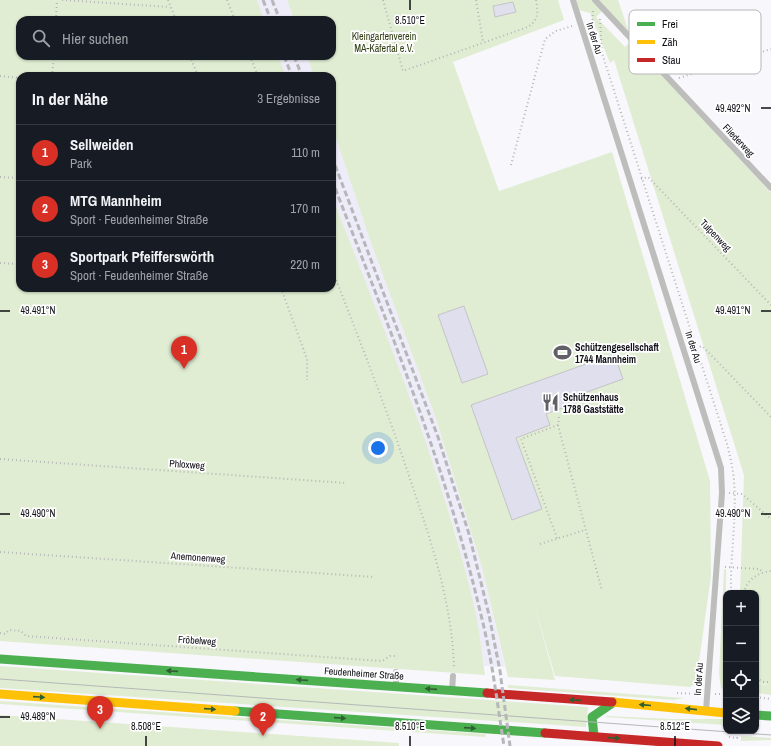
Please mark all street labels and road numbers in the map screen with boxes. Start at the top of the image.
street label: In der Au [584,21,606,56]
street label: Fliederweg [720,121,758,160]
street label: Tulpenweg [697,217,734,254]
street label: In der Au [683,330,705,365]
street label: Phloxweg [169,457,206,472]
street label: Anemonenweg [169,549,226,566]
street label: Fröbelweg [177,633,217,648]
street label: In der Au [691,662,706,696]
street label: Feudenheimer Straße [324,664,405,683]

